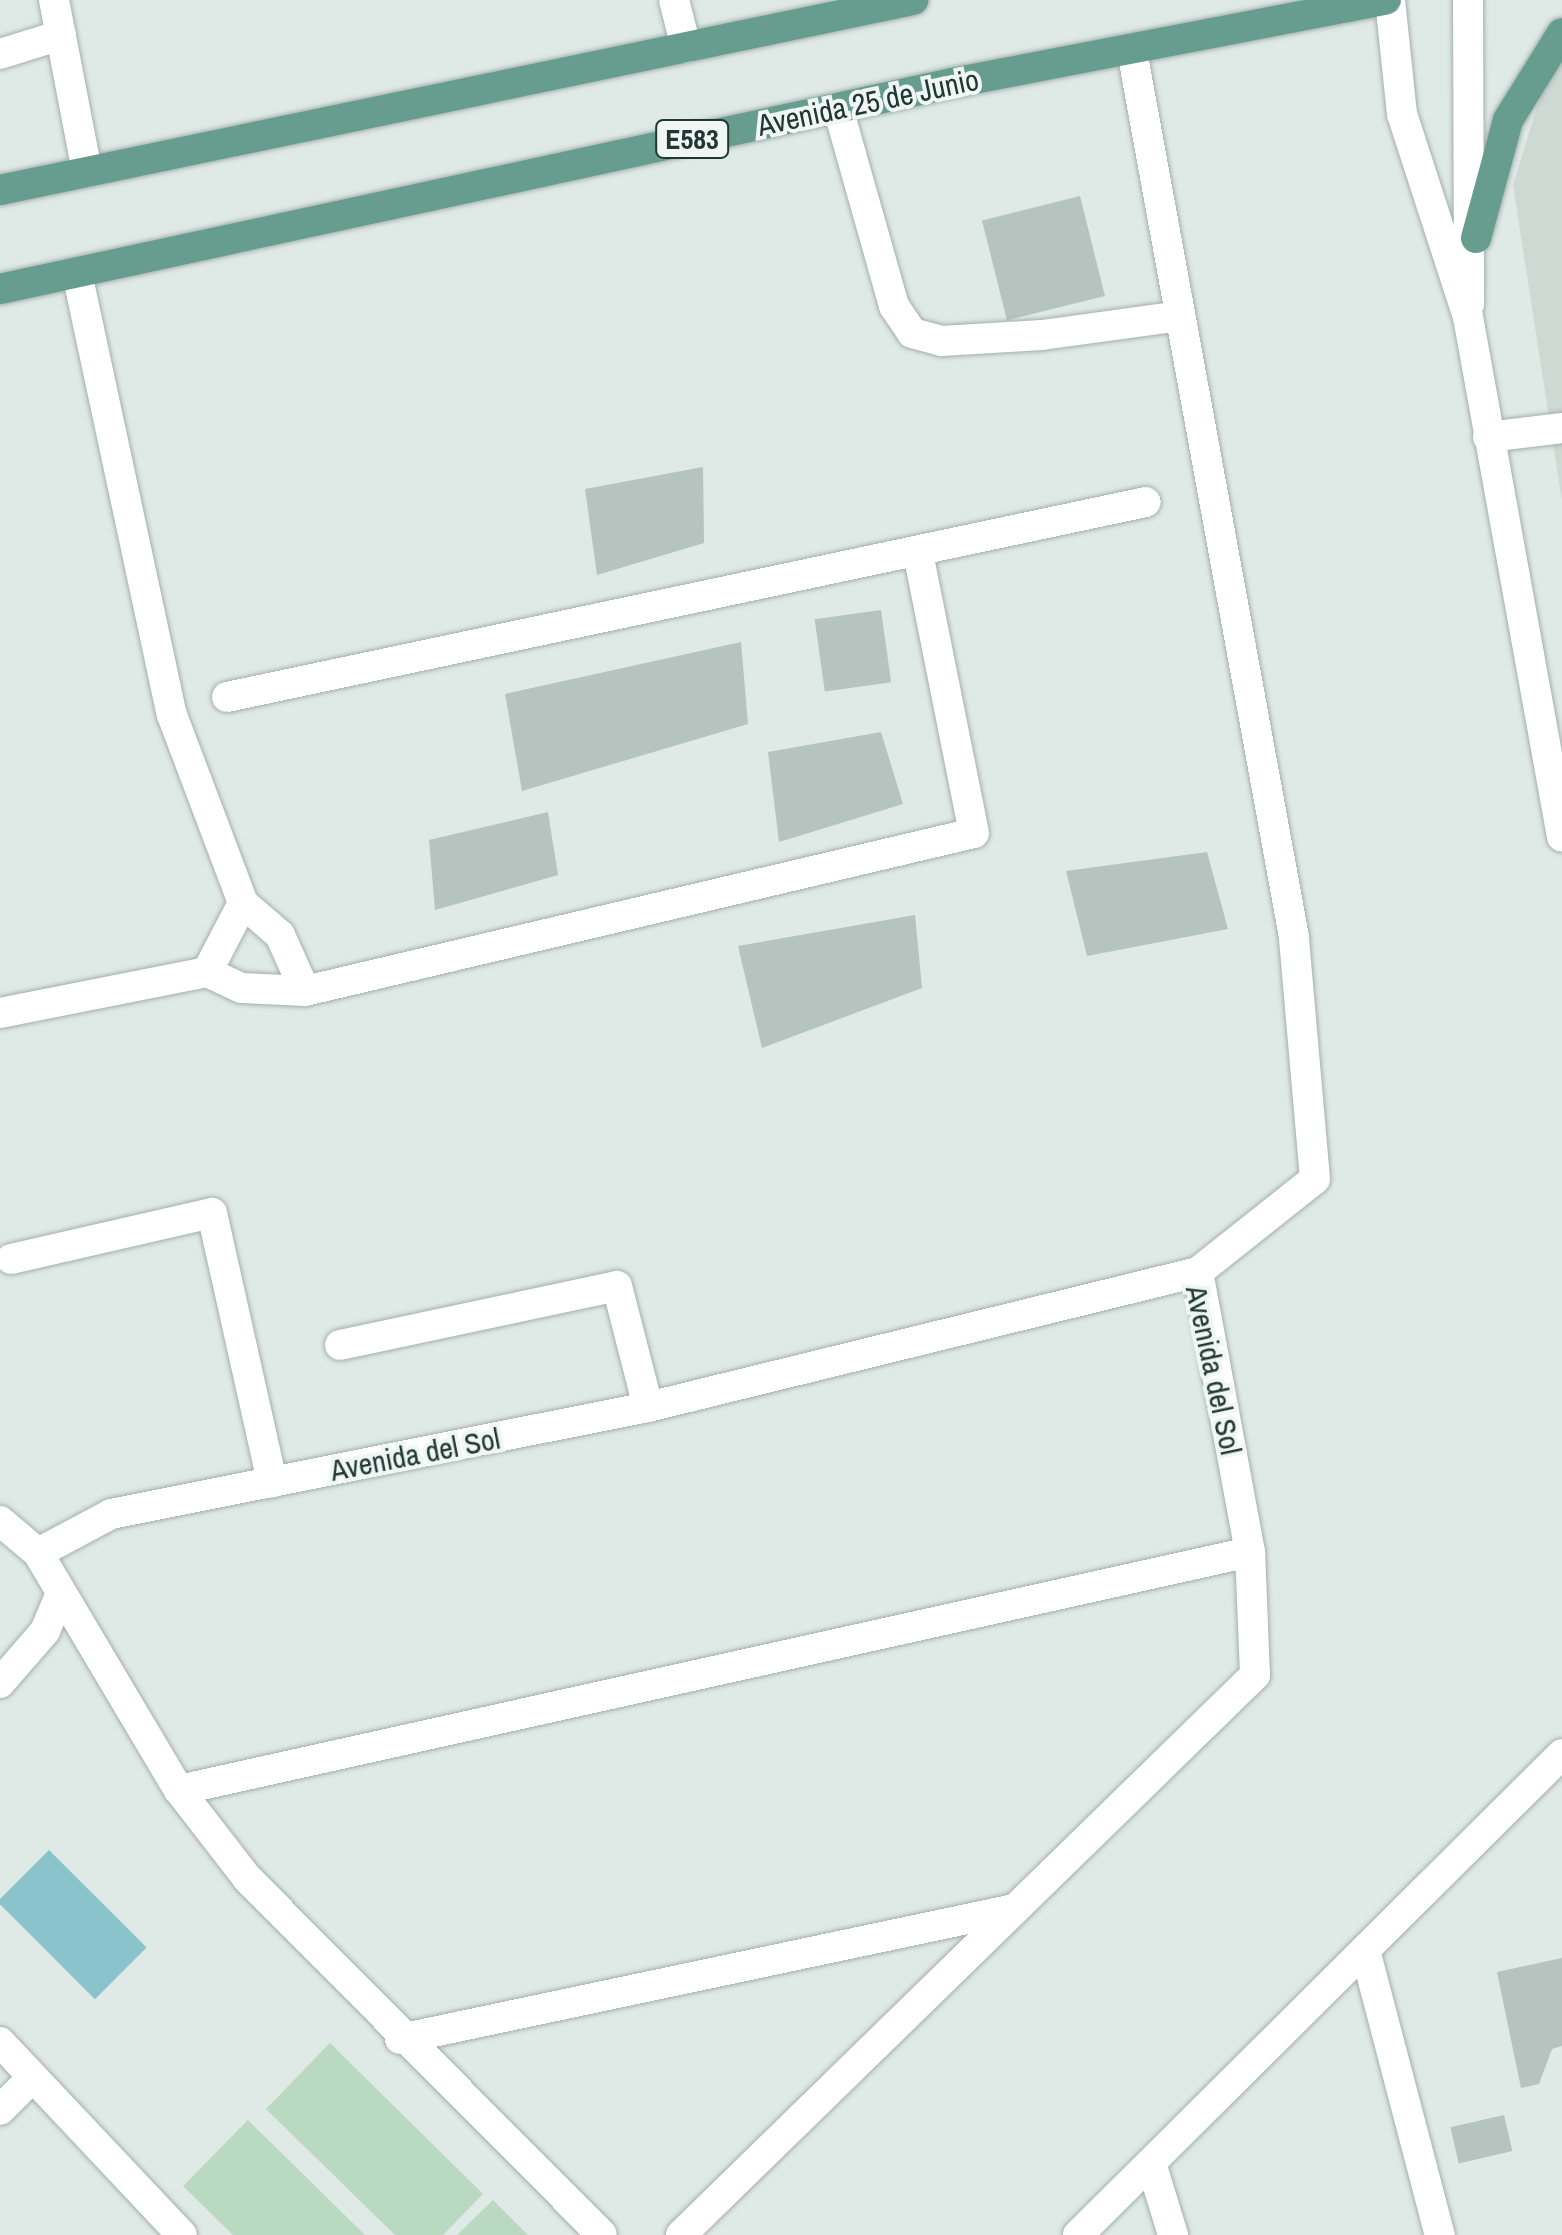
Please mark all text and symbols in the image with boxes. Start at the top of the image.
street label: Avenida 25 de Junio [754,61,982,143]
road number: E583 [654,116,730,162]
street label: Avenida del Sol [1179,1282,1249,1458]
street label: Avenida del Sol [327,1420,503,1488]

